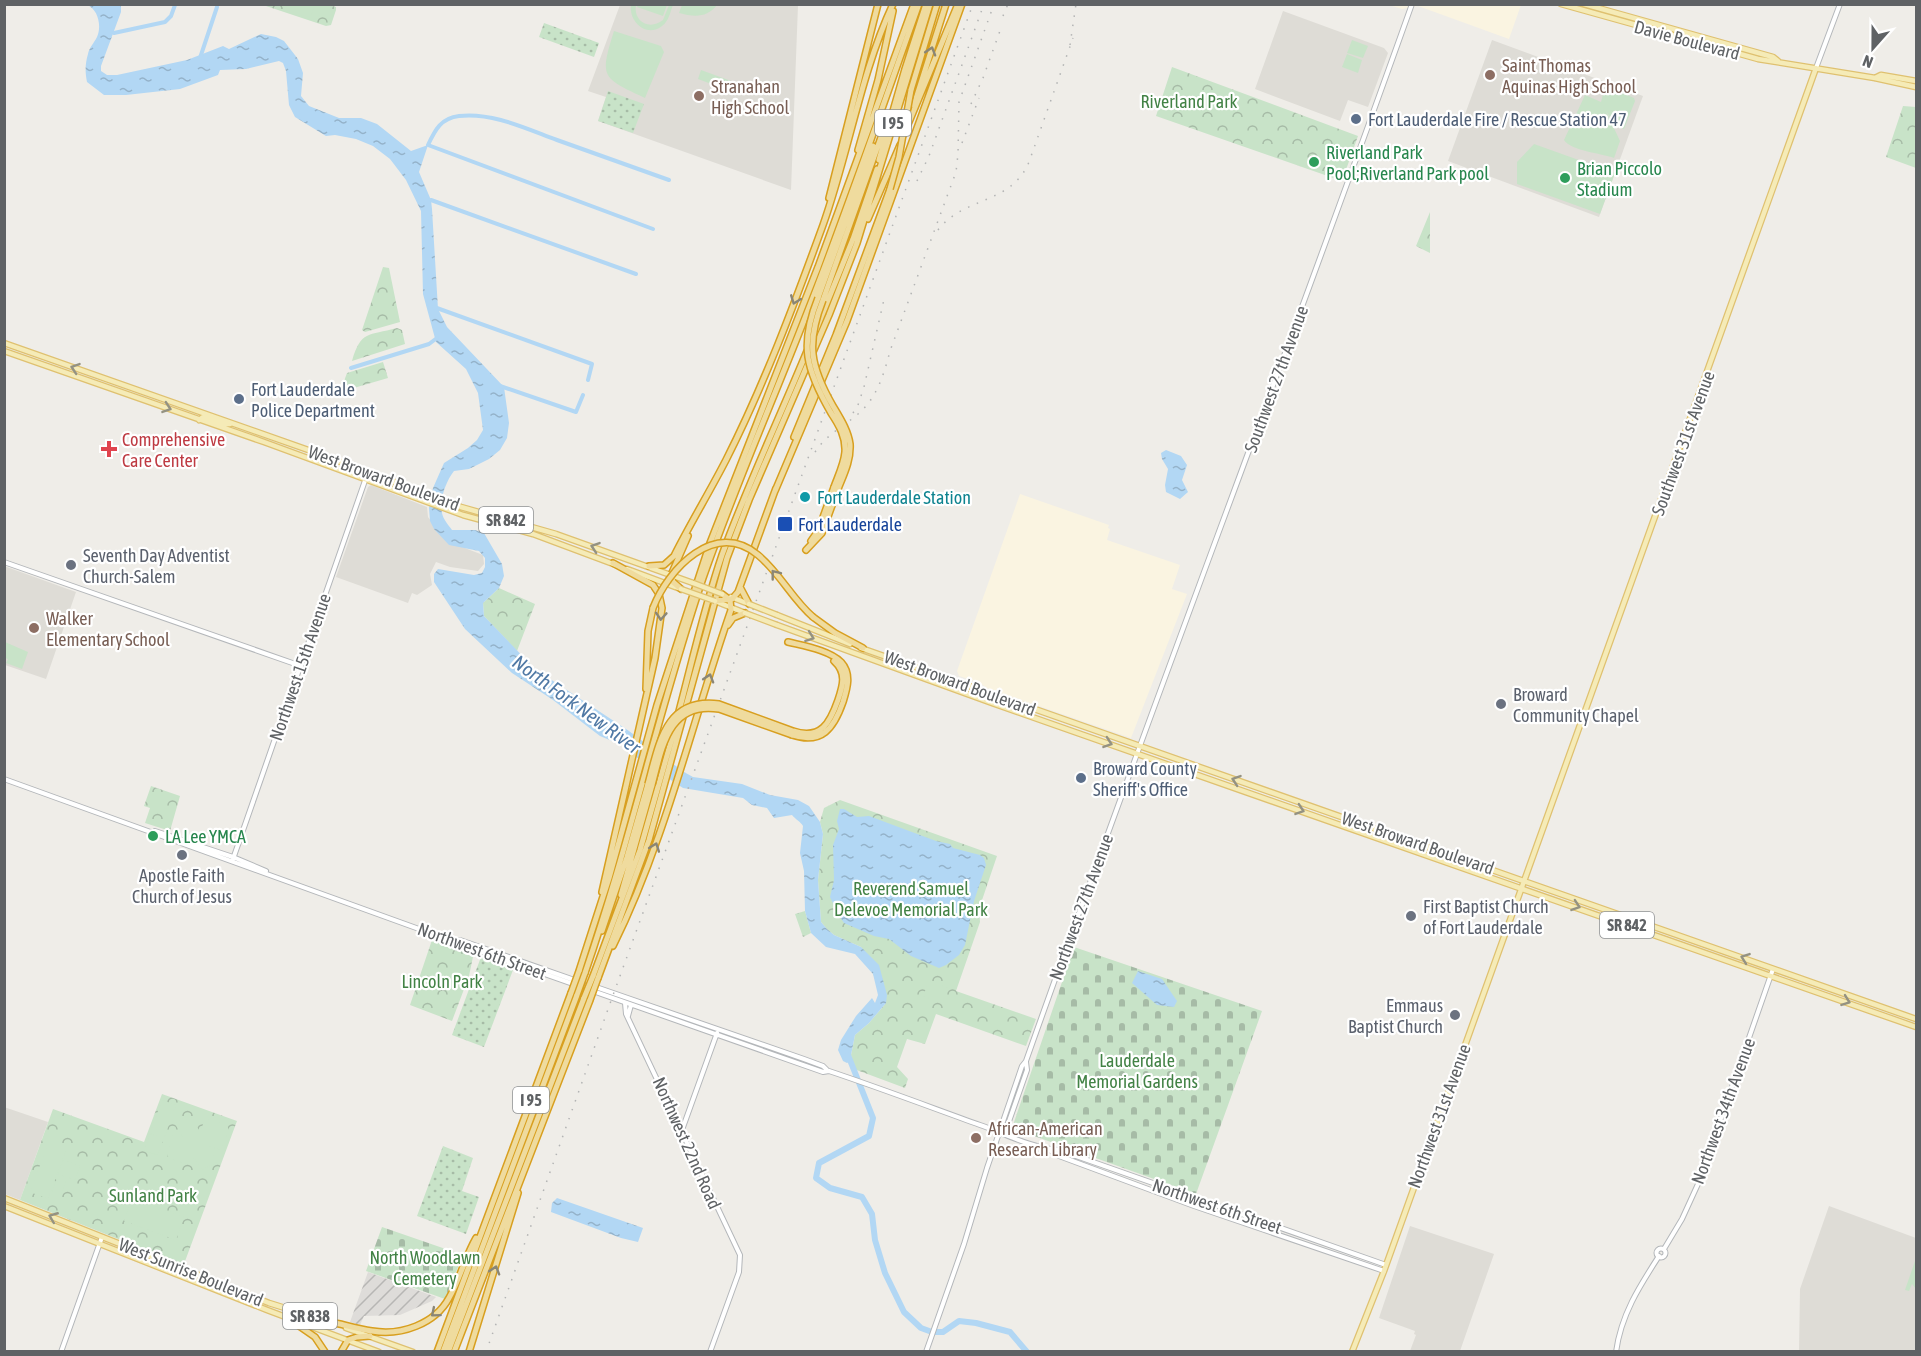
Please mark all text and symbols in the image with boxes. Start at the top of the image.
street label: Davie Boulevard [1632,16,1742,64]
north arrow [1843,18,1903,78]
one-way arrow [924,46,936,57]
text: N [1860,52,1875,72]
place label: Saint Thomas Aquinas High School [1502,55,1637,97]
marker: Saint Thomas Aquinas High School [1483,68,1497,82]
place label: Stranahan High School [711,76,789,118]
marker: Stranahan High School [692,89,706,103]
park label: Riverland Park [1141,91,1237,112]
place label: Fort Lauderdale Fire / Rescue Station 47 [1368,109,1627,130]
road number: I 95 [875,110,911,136]
marker: Fort Lauderdale Fire / Rescue Station 47 [1349,112,1363,126]
place label: Riverland Park Pool;Riverland Park pool [1326,142,1489,184]
marker: Riverland Park Pool;Riverland Park pool [1307,155,1321,169]
place label: Brian Piccolo Stadium [1577,158,1662,200]
marker: Brian Piccolo Stadium [1558,171,1572,185]
one-way arrow [790,293,802,304]
street label: Southwest 27th Avenue [1240,303,1312,455]
one-way arrow [70,363,81,376]
street label: Southwest 31st Avenue [1647,368,1719,518]
place label: Fort Lauderdale Police Department [251,379,375,421]
marker: Fort Lauderdale Police Department [232,392,246,406]
one-way arrow [161,401,172,414]
place label: Comprehensive Care Center [122,429,225,471]
marker: Comprehensive Care Center [100,440,118,458]
street label: West Broward Boulevard [305,441,463,515]
place label: Fort Lauderdale Station [817,487,971,508]
marker: Fort Lauderdale Station [798,490,812,504]
road number: SR 842 [479,507,533,533]
place label: Fort Lauderdale [798,514,902,535]
marker: Fort Lauderdale [776,515,794,533]
one-way arrow [590,542,600,555]
place label: Seventh Day Adventist Church-Salem [83,545,230,587]
marker: Seventh Day Adventist Church-Salem [64,558,78,572]
one-way arrow [771,569,782,580]
street label: Northwest 15th Avenue [265,591,335,743]
place label: Walker Elementary School [46,608,170,650]
one-way arrow [655,612,668,621]
marker: Walker Elementary School [27,621,41,635]
one-way arrow [804,630,815,642]
street label: West Broward Boulevard [881,646,1039,720]
water label: North Fork New River [509,650,646,759]
one-way arrow [702,673,714,684]
place label: Broward Community Chapel [1513,684,1639,726]
marker: Broward Community Chapel [1494,697,1508,711]
one-way arrow [1102,736,1113,749]
place label: Broward County Sheriff's Office [1093,758,1197,800]
marker: Broward County Sheriff's Office [1074,771,1088,785]
one-way arrow [1231,774,1242,787]
one-way arrow [1294,802,1305,815]
street label: West Broward Boulevard [1339,807,1497,879]
place label: LA Lee YMCA [165,826,246,847]
marker: LA Lee YMCA [146,829,160,843]
street label: Northwest 27th Avenue [1045,831,1117,983]
one-way arrow [647,842,660,853]
marker: Apostle Faith Church of Jesus [175,848,189,862]
place label: Apostle Faith Church of Jesus [132,865,232,907]
park label: Reverend Samuel Delevoe Memorial Park [834,878,988,920]
place label: First Baptist Church of Fort Lauderdale [1423,896,1549,938]
one-way arrow [1570,899,1581,912]
marker: First Baptist Church of Fort Lauderdale [1404,909,1418,923]
road number: SR 842 [1600,912,1654,938]
street label: Northwest 6th Street [415,918,549,984]
one-way arrow [1740,953,1750,966]
park label: Lincoln Park [402,971,483,992]
one-way arrow [1840,994,1851,1007]
place label: Emmaus Baptist Church [1348,995,1443,1037]
marker: Emmaus Baptist Church [1448,1008,1462,1022]
street label: Northwest 34th Avenue [1687,1035,1759,1187]
street label: Northwest 31st Avenue [1403,1041,1475,1191]
park label: Lauderdale Memorial Gardens [1076,1050,1198,1092]
street label: Northwest 22nd Road [649,1074,725,1212]
road number: I 95 [513,1087,549,1113]
place label: African-American Research Library [988,1118,1103,1160]
marker: African-American Research Library [969,1131,983,1145]
street label: Northwest 6th Street [1150,1174,1284,1238]
park label: Sunland Park [109,1185,197,1206]
one-way arrow [48,1212,59,1225]
street label: West Sunrise Boulevard [116,1233,266,1311]
park label: North Woodlawn Cemetery [369,1247,481,1289]
one-way arrow [487,1266,500,1276]
road number: SR 838 [283,1303,337,1329]
one-way arrow [431,1306,442,1317]

